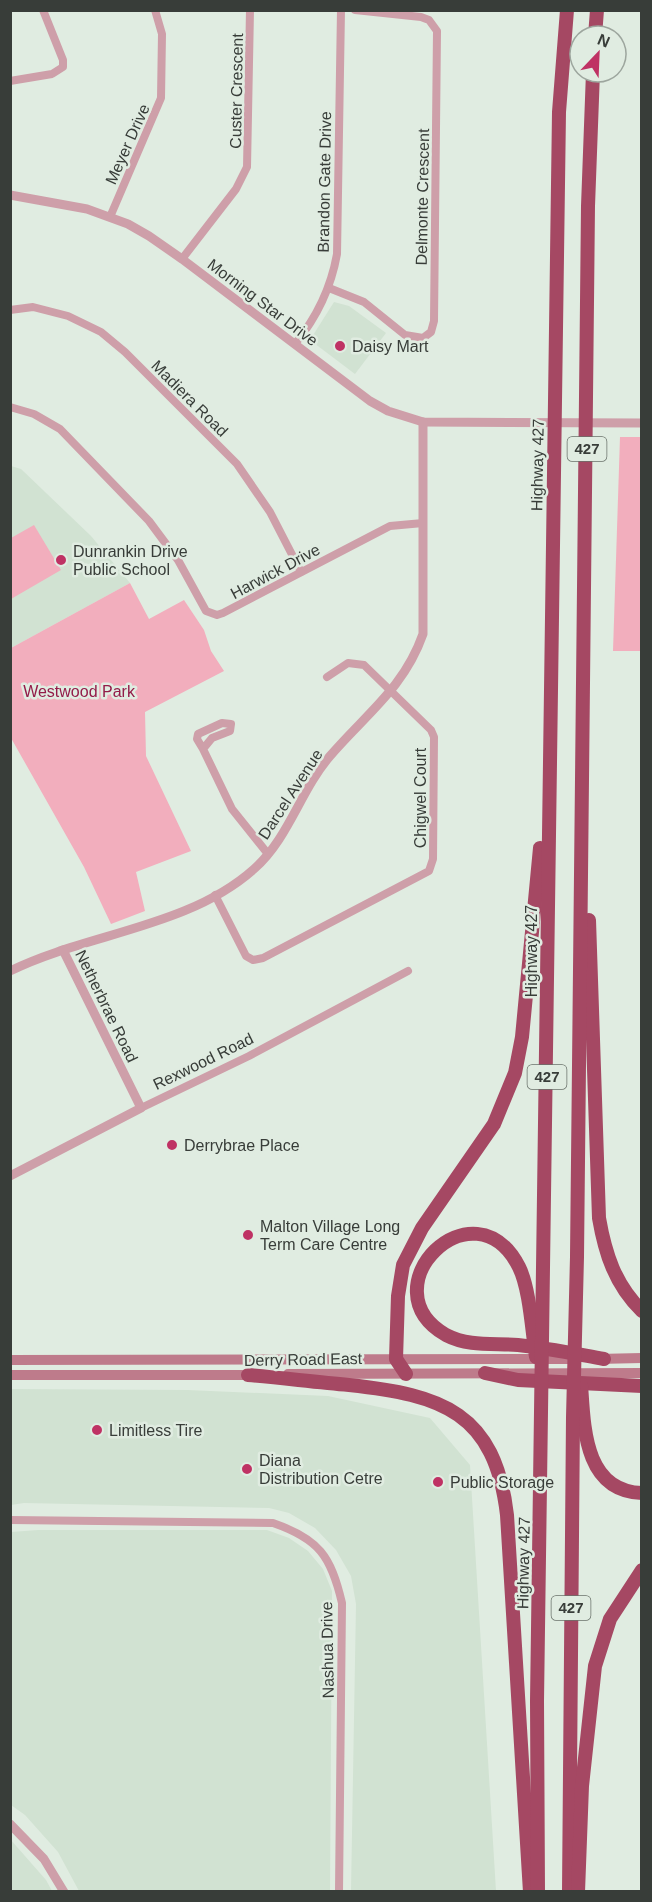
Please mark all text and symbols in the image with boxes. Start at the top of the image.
north arrow [568,24,628,84]
text: N [595,31,612,51]
street label: Custer Crescent [227,33,246,149]
street label: Meyer Drive [102,101,153,187]
street label: Brandon Gate Drive [315,111,334,253]
street label: Delmonte Crescent [413,128,432,266]
street label: Morning Star Drive [204,255,321,349]
place label: Daisy Mart [352,338,429,355]
marker: Daisy Mart [333,339,347,353]
street label: Madiera Road [148,357,231,440]
street label: Highway 427 [528,419,547,511]
road number: 427 [568,437,606,461]
street label: Harwick Drive [228,541,323,602]
place label: Dunrankin Drive Public School [73,543,188,578]
marker: Dunrankin Drive Public School [54,553,68,567]
park label: Westwood Park [23,683,136,700]
street label: Darcel Avenue [255,746,326,842]
street label: Chigwel Court [412,747,429,848]
street label: Highway 427 [523,905,540,997]
street label: Netherbrae Road [72,947,141,1065]
street label: Rexwood Road [150,1030,256,1093]
road number: 427 [528,1065,566,1089]
place label: Derrybrae Place [184,1137,300,1154]
marker: Derrybrae Place [165,1138,179,1152]
place label: Malton Village Long Term Care Centre [260,1218,400,1253]
marker: Malton Village Long Term Care Centre [241,1228,255,1242]
street label: Derry Road East [244,1350,363,1369]
place label: Limitless Tire [109,1422,202,1439]
marker: Limitless Tire [90,1423,104,1437]
place label: Diana Distribution Cetre [259,1452,383,1487]
marker: Diana Distribution Cetre [240,1462,254,1476]
place label: Public Storage [450,1474,554,1491]
marker: Public Storage [431,1475,445,1489]
street label: Highway 427 [514,1517,533,1609]
road number: 427 [552,1596,590,1620]
street label: Nashua Drive [318,1601,337,1699]

